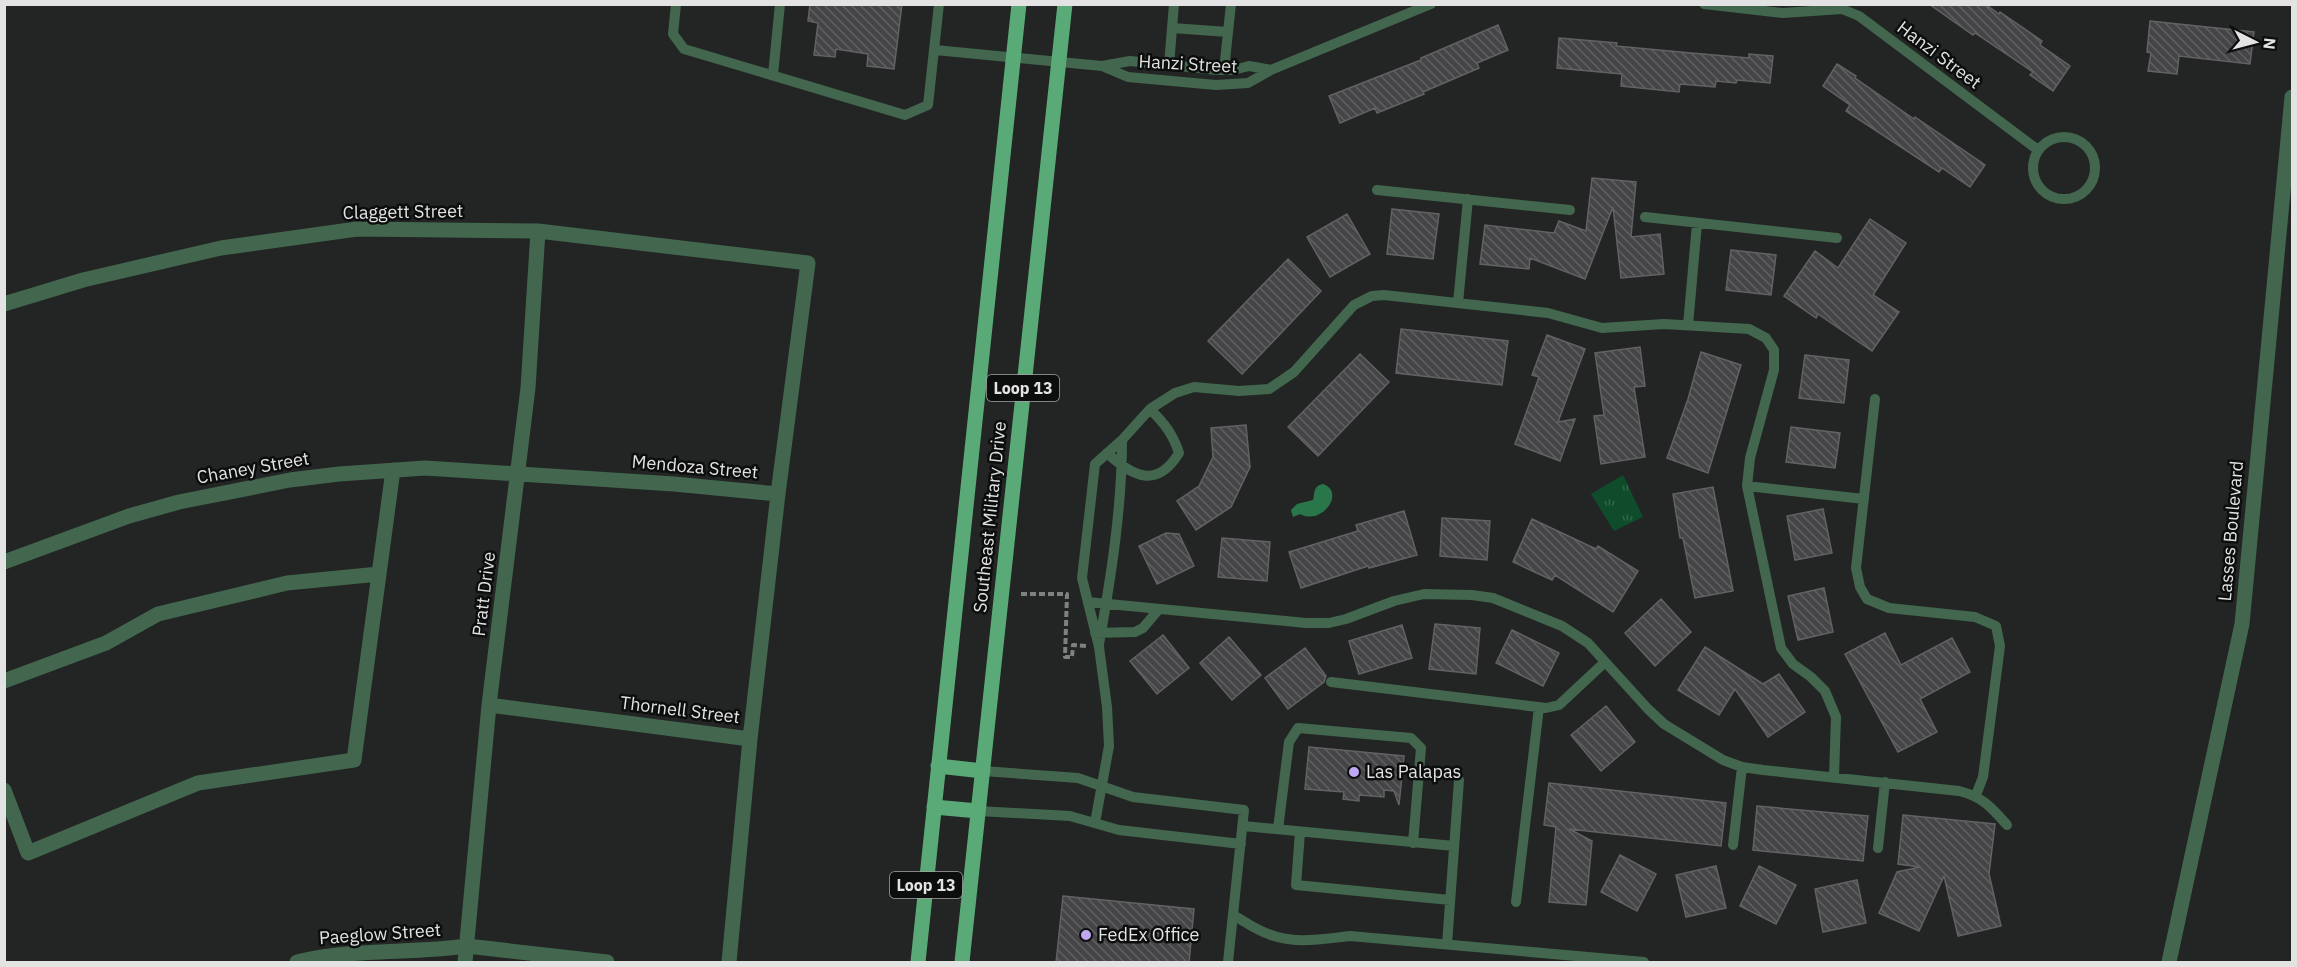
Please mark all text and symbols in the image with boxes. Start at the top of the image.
north arrow [2225,12,2285,72]
street label: Hanzi Street [1893,16,1986,94]
text: N [2259,37,2280,50]
street label: Hanzi Street [1138,49,1238,78]
street label: Claggett Street [342,199,463,224]
road number: Loop 13 [987,375,1059,401]
street label: Southeast Military Drive [968,420,1011,614]
street label: Chaney Street [195,446,311,489]
street label: Mendoza Street [631,450,759,483]
street label: Lasses Boulevard [2213,460,2248,602]
street label: Pratt Drive [467,550,500,638]
street label: Thornell Street [619,691,741,728]
place label: Las Palapas [1366,760,1461,783]
marker: Las Palapas [1347,765,1361,779]
road number: Loop 13 [890,872,962,898]
street label: Paeglow Street [318,918,442,949]
place label: FedEx Office [1098,923,1200,946]
marker: FedEx Office [1079,928,1093,942]

